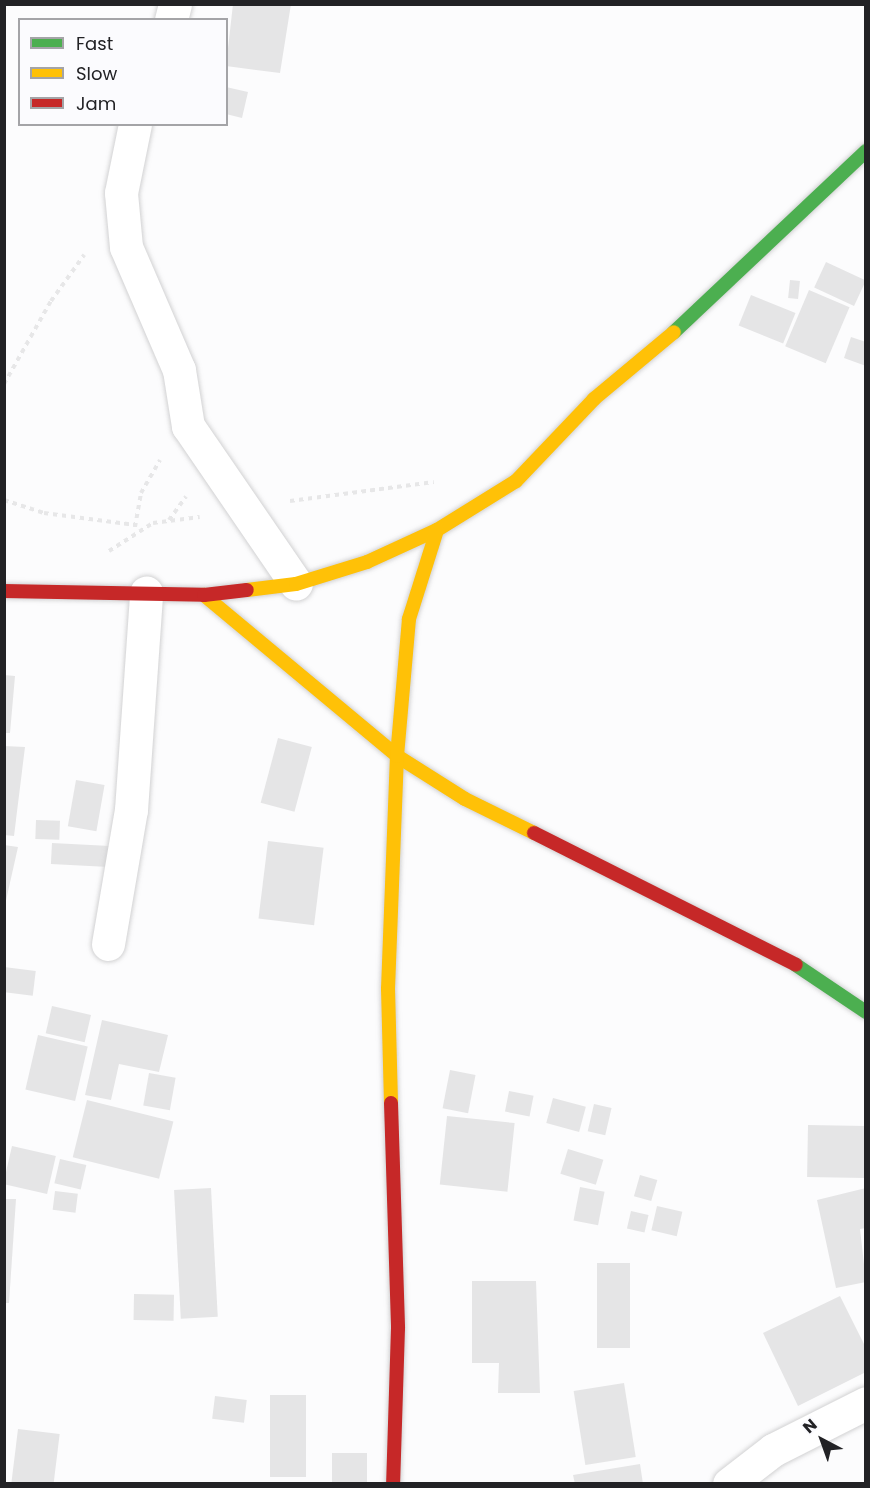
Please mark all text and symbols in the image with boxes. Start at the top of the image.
legend [18,18,228,126]
text: Fast [76,31,113,56]
text: Slow [76,61,117,86]
text: Jam [76,91,116,116]
north arrow [792,1410,852,1470]
text: N [798,1413,822,1439]

